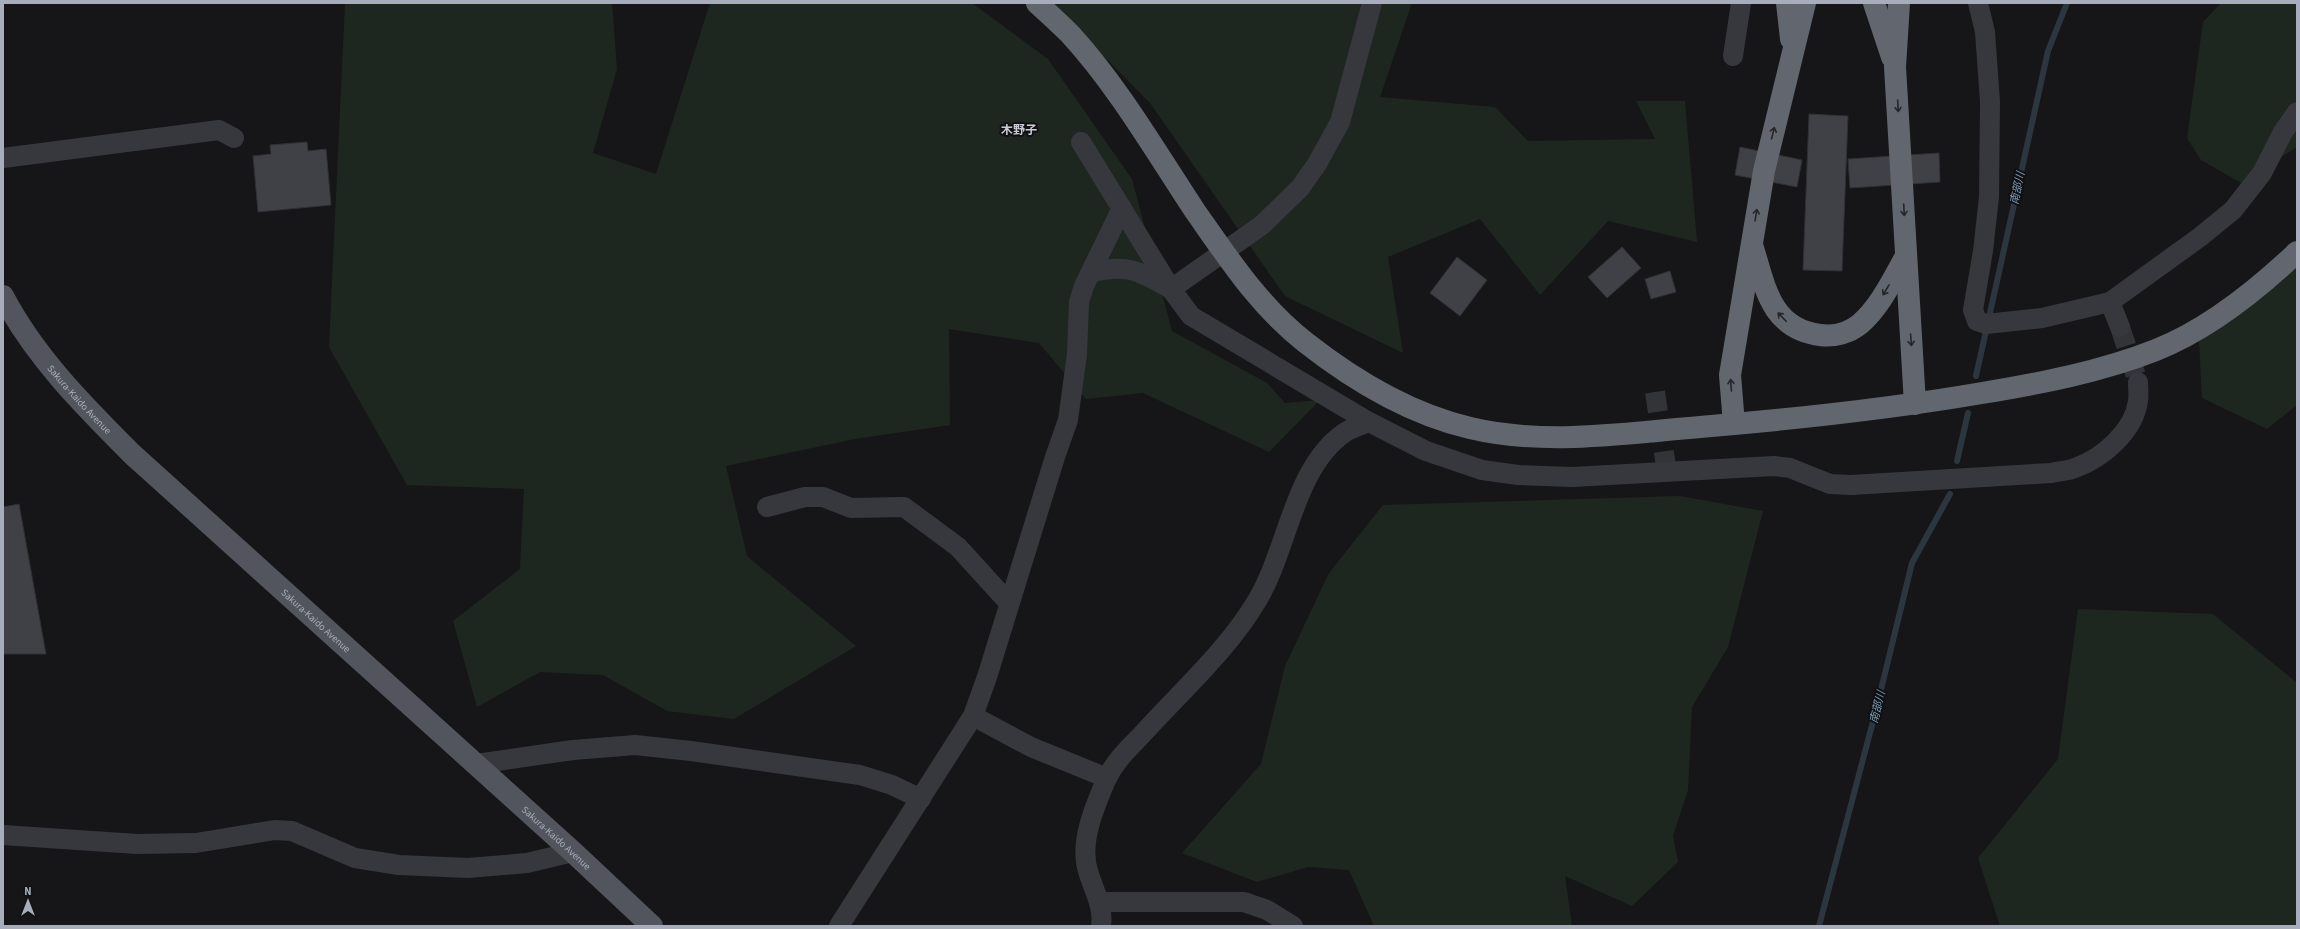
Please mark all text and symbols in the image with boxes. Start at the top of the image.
one-way arrow [1894,99,1901,112]
district label: 木野子 [1001,122,1037,139]
one-way arrow [1769,126,1777,139]
water label: 南部川 [2007,169,2028,206]
one-way arrow [1900,204,1907,217]
one-way arrow [1752,209,1760,222]
one-way arrow [1882,284,1890,296]
one-way arrow [1777,312,1786,322]
one-way arrow [1907,333,1915,346]
street label: Sakura-Kaido Avenue [44,362,114,438]
one-way arrow [1728,379,1735,392]
street label: Sakura-Kaido Avenue [278,586,353,656]
water label: 南部川 [1866,688,1889,725]
street label: Sakura-Kaido Avenue [518,803,594,873]
north arrow [8,881,48,921]
text: N [24,884,32,899]

